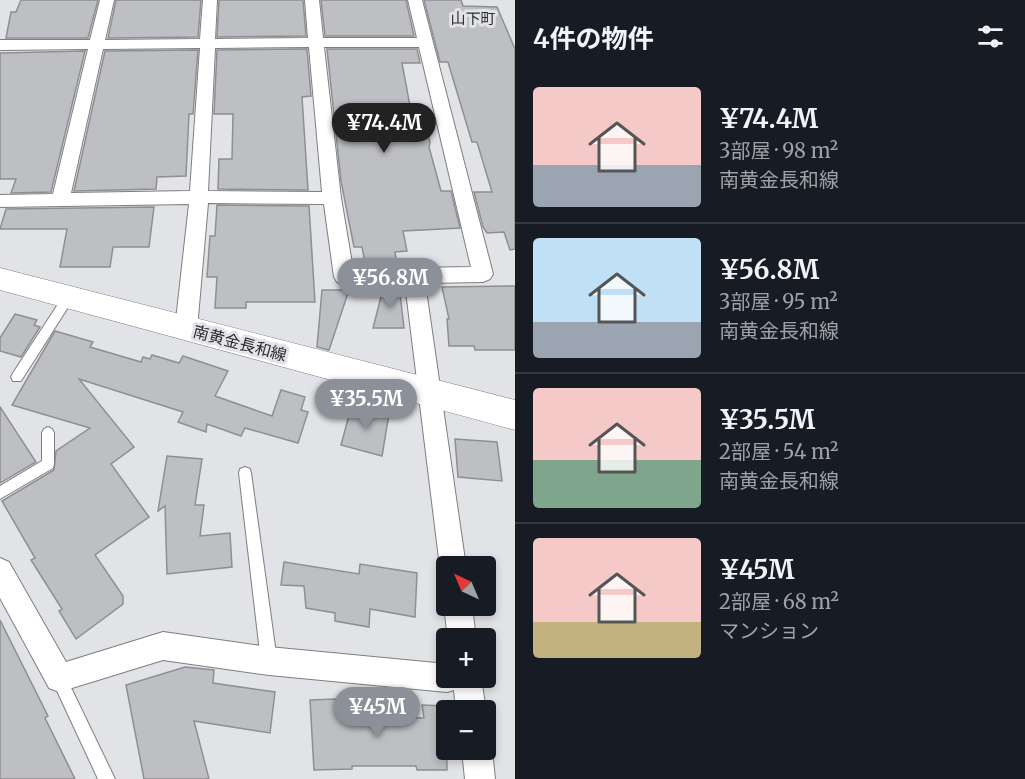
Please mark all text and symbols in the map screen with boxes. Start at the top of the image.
district label: 山下町 [450,9,496,28]
icon: filters [974,20,1007,53]
text: 4件の物件 [533,22,654,55]
text: ¥74.4M [719,102,818,135]
pin: ¥74.4M [335,103,433,154]
text: ¥74.4M [346,110,422,135]
icon: home [581,111,653,183]
text: 3部屋 · 98 m² [719,138,838,163]
text: 南黄金長和線 [719,167,839,192]
text: ¥56.8M [719,253,819,286]
pin: ¥56.8M [341,258,439,309]
icon: home [581,262,653,334]
text: ¥56.8M [351,265,429,290]
text: 3部屋 · 95 m² [719,289,838,314]
text: 南黄金長和線 [719,318,839,343]
street label: 南黄金長和線 [191,321,289,365]
pin: ¥35.5M [317,379,415,430]
text: ¥35.5M [329,386,403,411]
text: ¥35.5M [719,403,815,436]
icon: home [581,412,653,484]
text: 2部屋 · 54 m² [719,439,838,464]
text: 南黄金長和線 [719,468,839,493]
text: ¥45M [719,553,795,586]
north arrow [436,556,496,616]
map controls [436,556,496,760]
icon: home [581,562,653,634]
text: 2部屋 · 68 m² [719,589,839,614]
text: マンション [719,618,819,643]
button: + [436,628,496,688]
pin: ¥45M [341,687,413,738]
text: ¥45M [348,694,406,719]
button: − [436,700,496,760]

